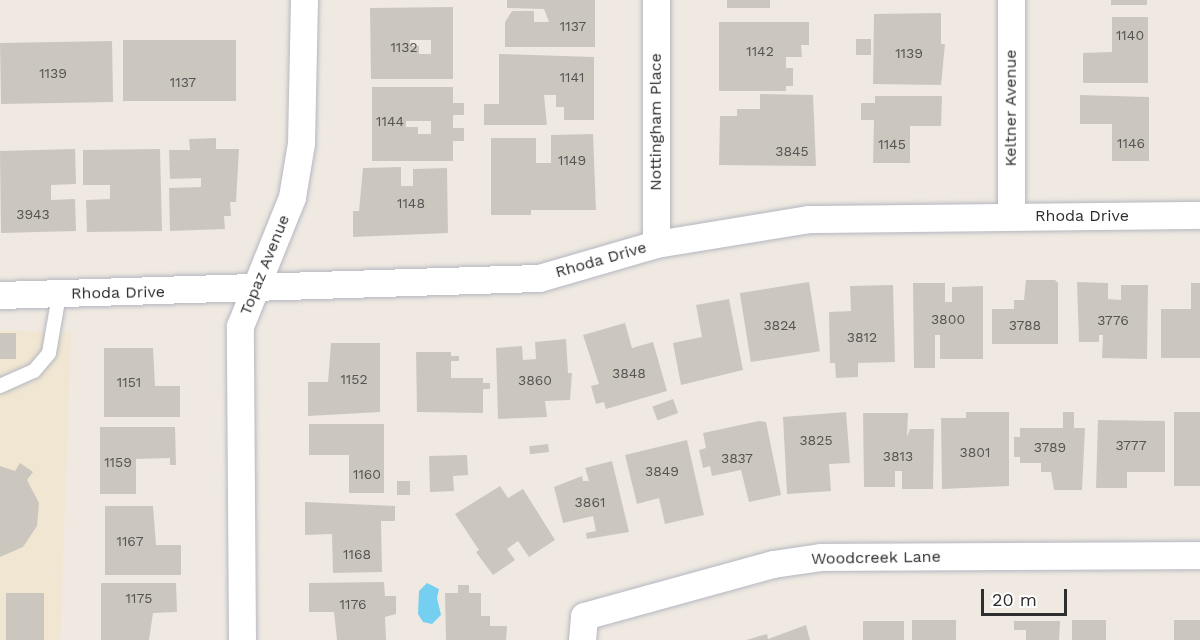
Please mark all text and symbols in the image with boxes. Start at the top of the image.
house number: 1137 [560,18,586,34]
house number: 1140 [1116,27,1144,43]
house number: 1132 [390,39,418,55]
house number: 1142 [746,43,774,59]
house number: 1139 [895,45,923,61]
street label: Keltner Avenue [1001,49,1021,167]
street label: Nottingham Place [646,53,666,191]
house number: 1139 [39,65,67,81]
house number: 1141 [560,69,584,85]
house number: 1137 [170,74,196,90]
house number: 1144 [376,113,404,129]
house number: 1146 [1117,135,1145,151]
house number: 1145 [878,136,906,152]
house number: 3845 [775,143,809,159]
house number: 1149 [558,152,586,168]
house number: 1148 [397,195,425,211]
house number: 3943 [16,206,50,222]
street label: Rhoda Drive [1035,206,1129,226]
street label: Topaz Avenue [236,212,294,318]
street label: Rhoda Drive [553,238,649,282]
street label: Rhoda Drive [71,283,165,303]
house number: 3800 [931,311,965,327]
house number: 3776 [1097,312,1129,328]
house number: 3824 [763,317,797,333]
house number: 3788 [1009,317,1041,333]
house number: 3812 [847,329,877,345]
house number: 3848 [612,365,646,381]
house number: 1152 [340,371,368,387]
house number: 3860 [518,372,552,388]
house number: 1151 [117,374,141,390]
house number: 3825 [799,432,833,448]
house number: 3777 [1115,437,1147,453]
house number: 3789 [1034,439,1066,455]
house number: 3801 [960,444,990,460]
house number: 3813 [883,448,913,464]
house number: 3837 [721,450,753,466]
house number: 1159 [104,454,132,470]
house number: 3849 [645,463,679,479]
house number: 1160 [353,466,381,482]
house number: 3861 [575,494,605,510]
house number: 1167 [116,533,144,549]
house number: 1168 [343,546,371,562]
street label: Woodcreek Lane [811,547,941,569]
scale bar [984,577,1070,615]
text: 20 m [992,589,1037,610]
house number: 1175 [126,590,152,606]
house number: 1176 [339,596,367,612]

